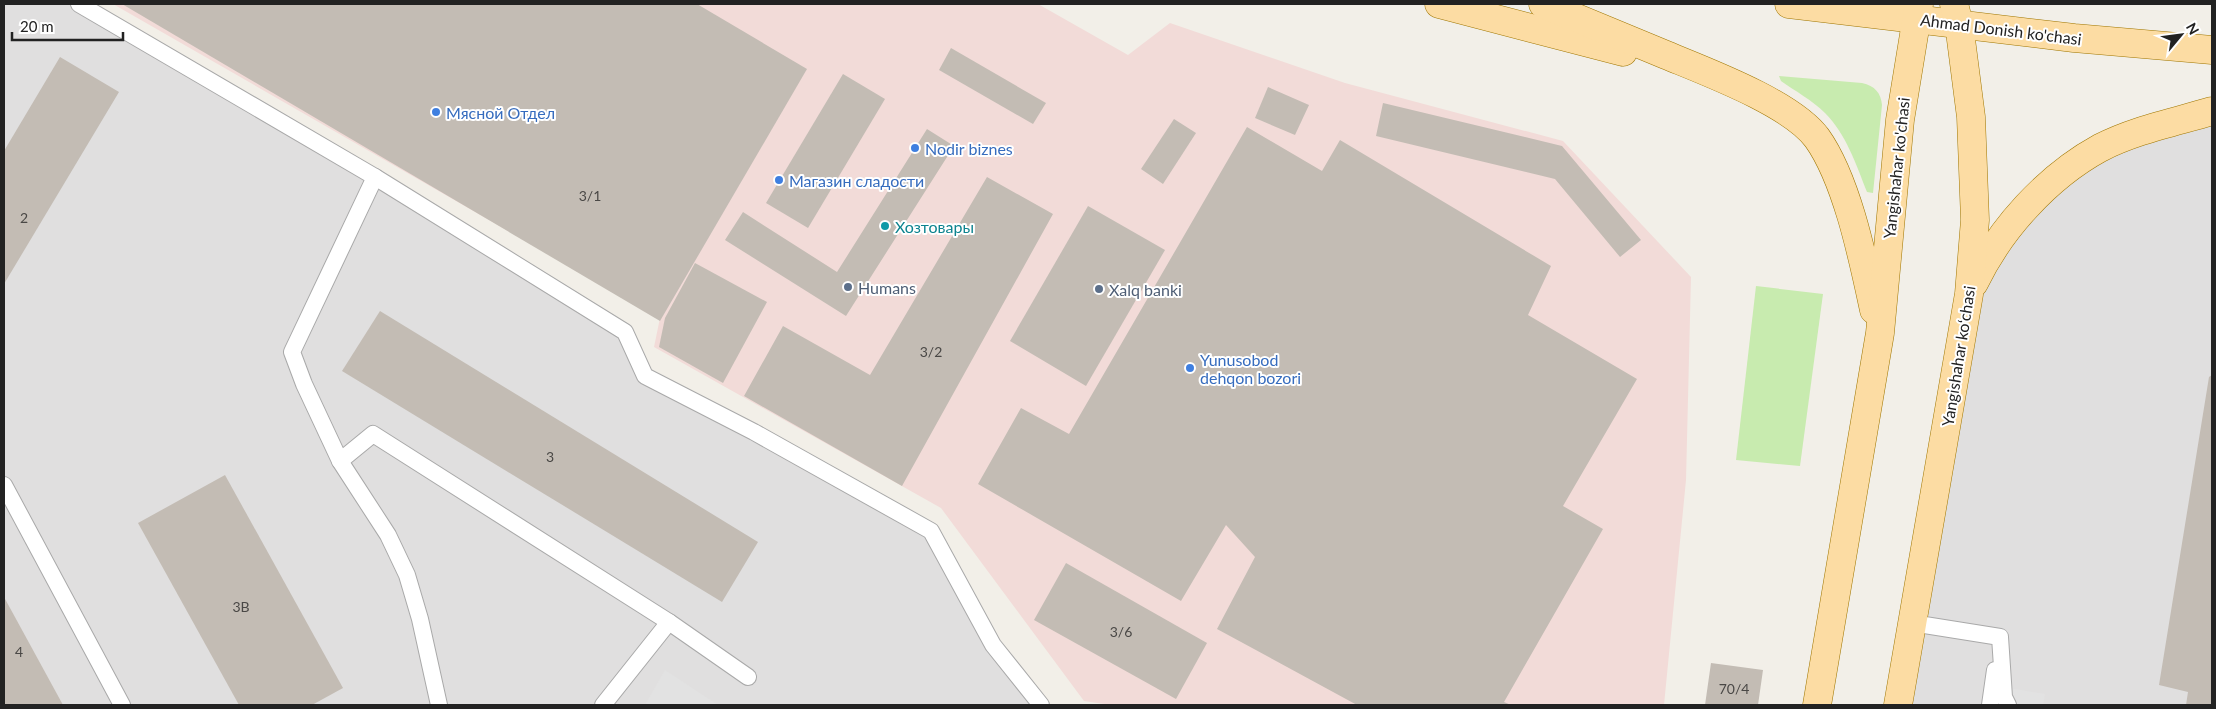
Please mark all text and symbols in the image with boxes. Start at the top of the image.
scale bar [12,10,124,42]
street label: Ahmad Donish ko'chasi [1919,10,2083,48]
north arrow [2156,10,2206,60]
text: 20 m [20,17,54,35]
text: N [2183,20,2203,37]
street label: Yangishahar ko'chasi [1879,96,1913,240]
place label: Мясной Отдел [446,103,555,122]
marker: Мясной Отдел [430,106,442,118]
place label: Nodir biznes [925,139,1013,158]
marker: Nodir biznes [909,142,921,154]
place label: Магазин сладости [789,171,924,190]
marker: Магазин сладости [773,174,785,186]
house number: 3/1 [579,187,601,204]
house number: 2 [20,209,28,226]
place label: Хозтовары [895,217,974,236]
marker: Хозтовары [879,220,891,232]
place label: Humans [858,278,916,297]
place label: Xalq banki [1109,280,1182,299]
marker: Humans [842,281,854,293]
marker: Xalq banki [1093,283,1105,295]
street label: Yangishahar ko‘chasi [1937,284,1979,428]
house number: 3/2 [920,343,942,360]
place label: Yunusobod dehqon bozori [1200,350,1301,387]
marker: Yunusobod dehqon bozori [1184,362,1196,374]
house number: 3 [546,448,554,465]
house number: 3B [232,598,250,615]
house number: 3/6 [1110,623,1132,640]
house number: 4 [15,643,23,660]
house number: 70/4 [1719,680,1749,697]

